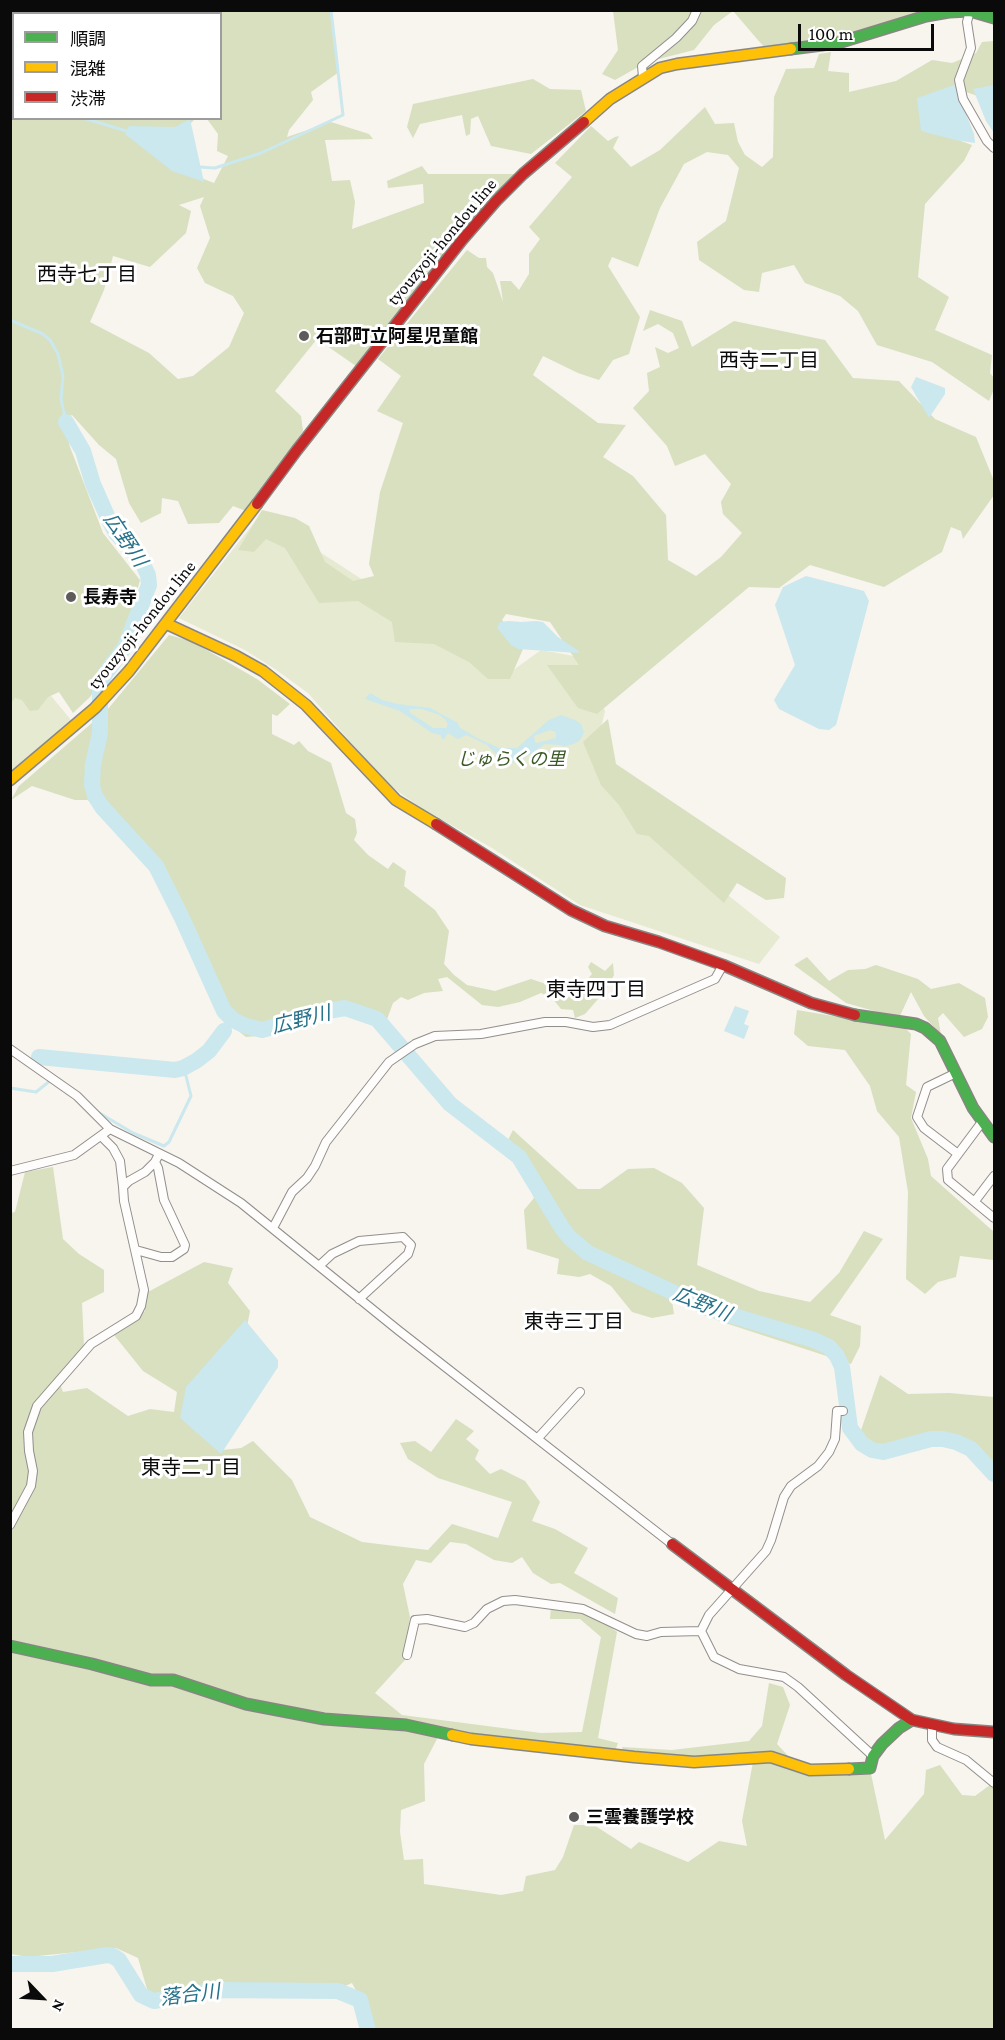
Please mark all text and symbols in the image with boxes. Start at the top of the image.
legend [12,12,222,120]
scale bar [801,12,938,50]
text: 100 m [809,24,853,44]
text: 順調 [70,29,106,49]
text: 混雑 [70,59,106,79]
text: 渋滞 [70,89,106,109]
street label: tyouzyoji-hondou line [383,174,501,310]
district label: 西寺七丁目 [37,263,137,287]
place label: 石部町立阿星児童館 [316,325,478,347]
marker: 石部町立阿星児童館 [297,329,311,343]
district label: 西寺二丁目 [719,349,819,373]
water label: 広野川 [98,508,152,572]
street label: tyouzyoji-hondou line [83,556,201,694]
place label: 長寿寺 [83,586,137,608]
marker: 長寿寺 [64,590,78,604]
park label: じゅらくの里 [457,748,565,770]
district label: 東寺四丁目 [546,978,646,1002]
water label: 広野川 [269,1001,333,1039]
water label: 広野川 [670,1282,734,1326]
district label: 東寺三丁目 [524,1310,624,1334]
district label: 東寺二丁目 [141,1456,241,1480]
place label: 三雲養護学校 [586,1806,694,1828]
marker: 三雲養護学校 [567,1810,581,1824]
north arrow [12,1968,72,2028]
water label: 落合川 [159,1979,221,2011]
text: N [49,1997,69,2014]

